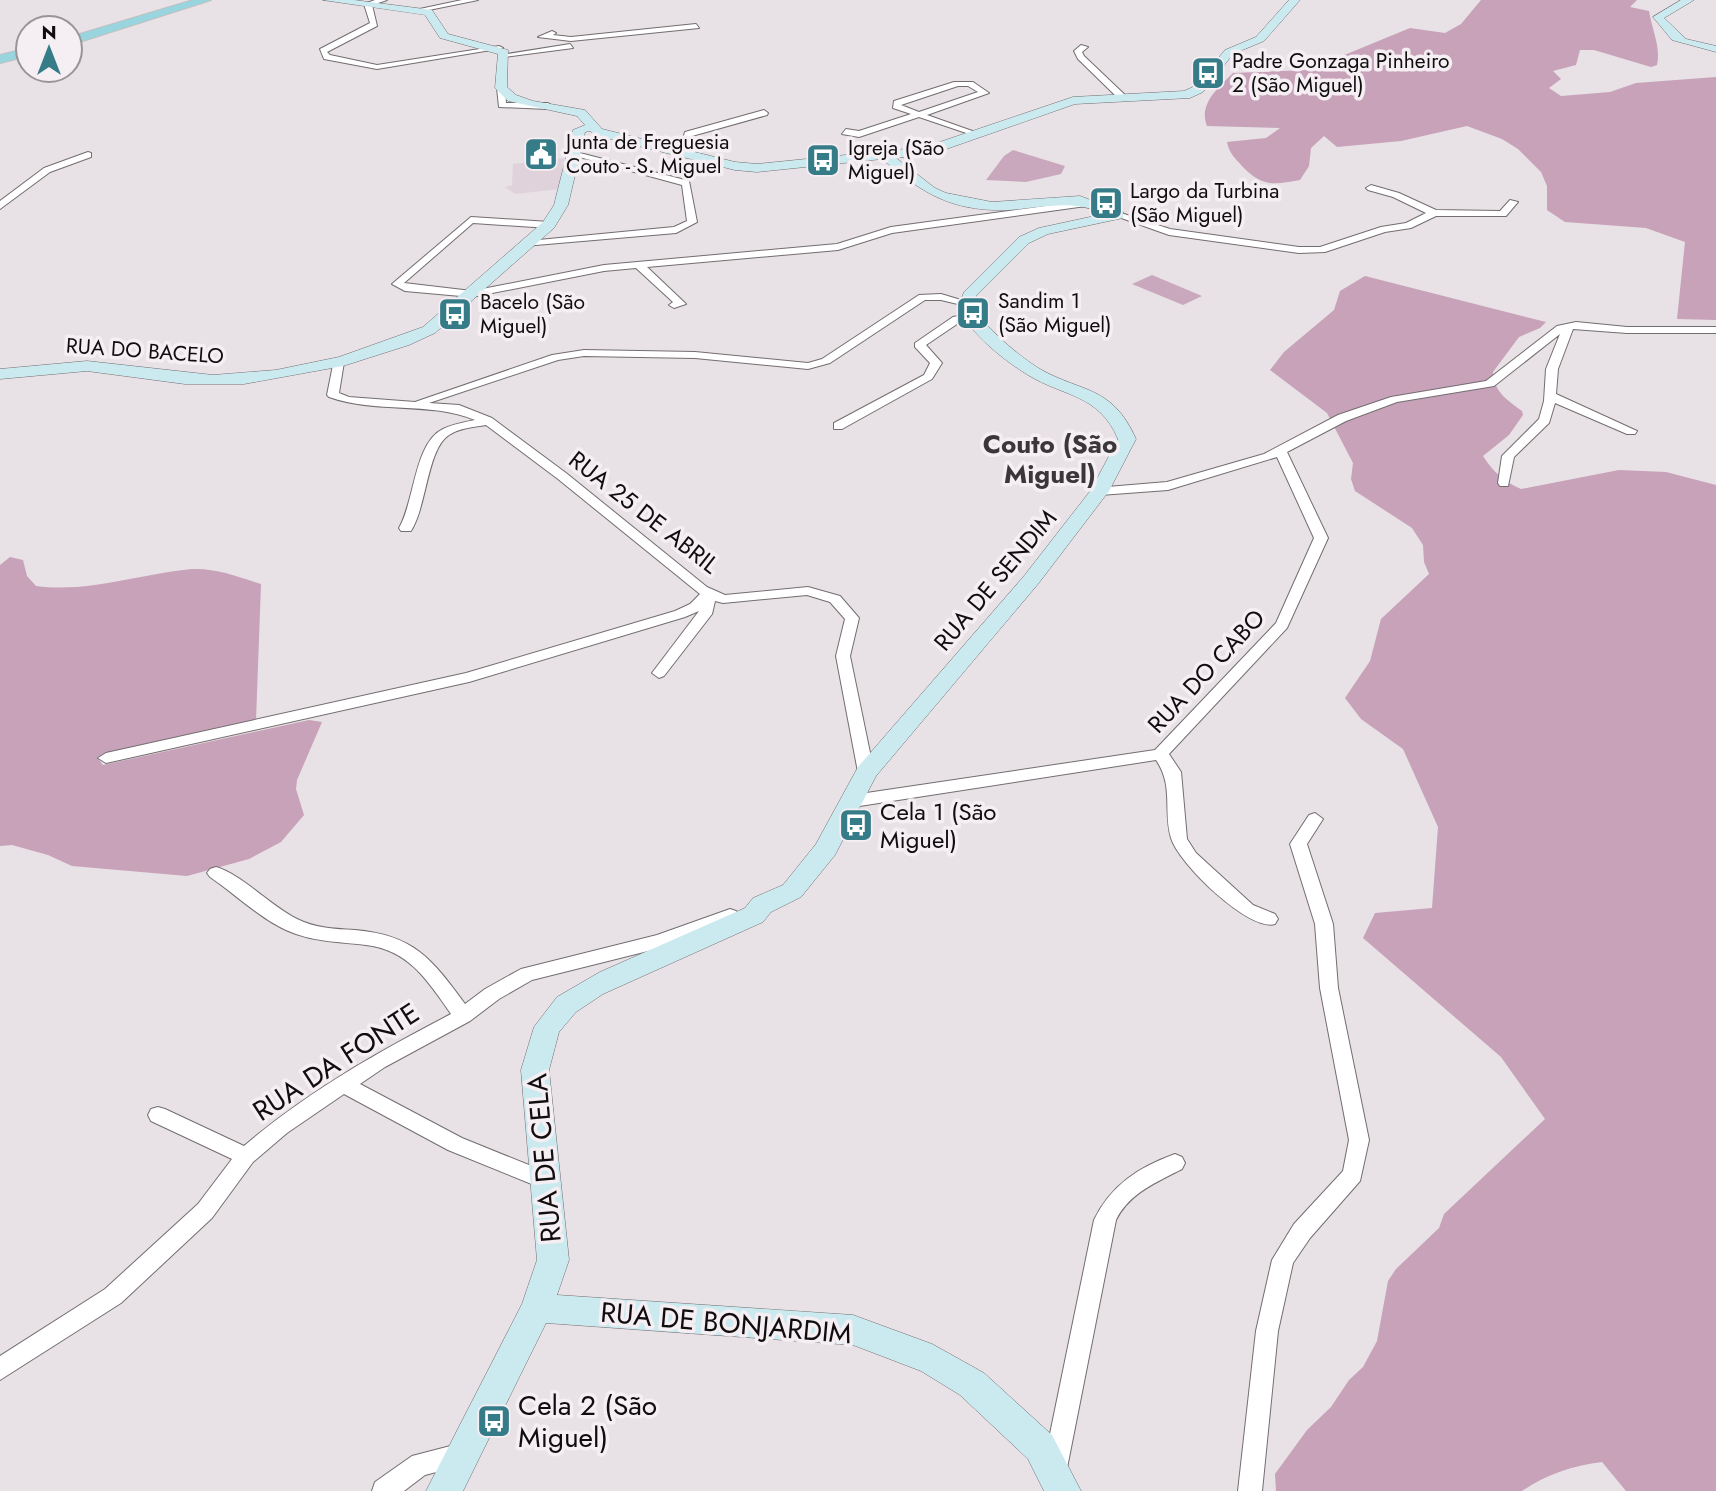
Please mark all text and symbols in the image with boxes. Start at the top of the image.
north arrow [14,14,84,84]
text: N [41,19,57,46]
place label: Padre Gonzaga Pinheiro 2 (São Miguel) [1232,46,1450,100]
bus stop icon: Padre Gonzaga Pinheiro 2 (São Miguel) [1189,54,1227,92]
place label: Junta de Freguesia Couto - S. Miguel [563,127,729,181]
place label: Igreja (São Miguel) [848,133,944,187]
public building icon: Junta de Freguesia Couto - S. Miguel [522,135,560,173]
bus stop icon: Igreja (São Miguel) [804,141,842,179]
place label: Largo da Turbina (São Miguel) [1130,176,1279,230]
bus stop icon: Largo da Turbina (São Miguel) [1087,184,1125,222]
place label: Sandim 1 (São Miguel) [998,286,1112,340]
place label: Bacelo (São Miguel) [480,287,585,341]
bus stop icon: Sandim 1 (São Miguel) [954,294,992,332]
bus stop icon: Bacelo (São Miguel) [436,295,474,333]
street label: RUA DO BACELO [65,331,225,371]
district label: Couto (São Miguel) [983,425,1117,493]
street label: RUA 25 DE ABRIL [562,442,727,582]
street label: RUA DE SENDIM [925,502,1065,658]
street label: RUA DO CABO [1139,601,1273,741]
place label: Cela 1 (São Miguel) [880,794,996,857]
bus stop icon: Cela 1 (São Miguel) [837,806,875,844]
street label: RUA DA FONTE [245,993,427,1131]
street label: RUA DE CELA [516,1071,572,1244]
street label: RUA DE BONJARDIM [599,1292,853,1354]
place label: Cela 2 (São Miguel) [518,1385,657,1458]
bus stop icon: Cela 2 (São Miguel) [475,1402,513,1440]

